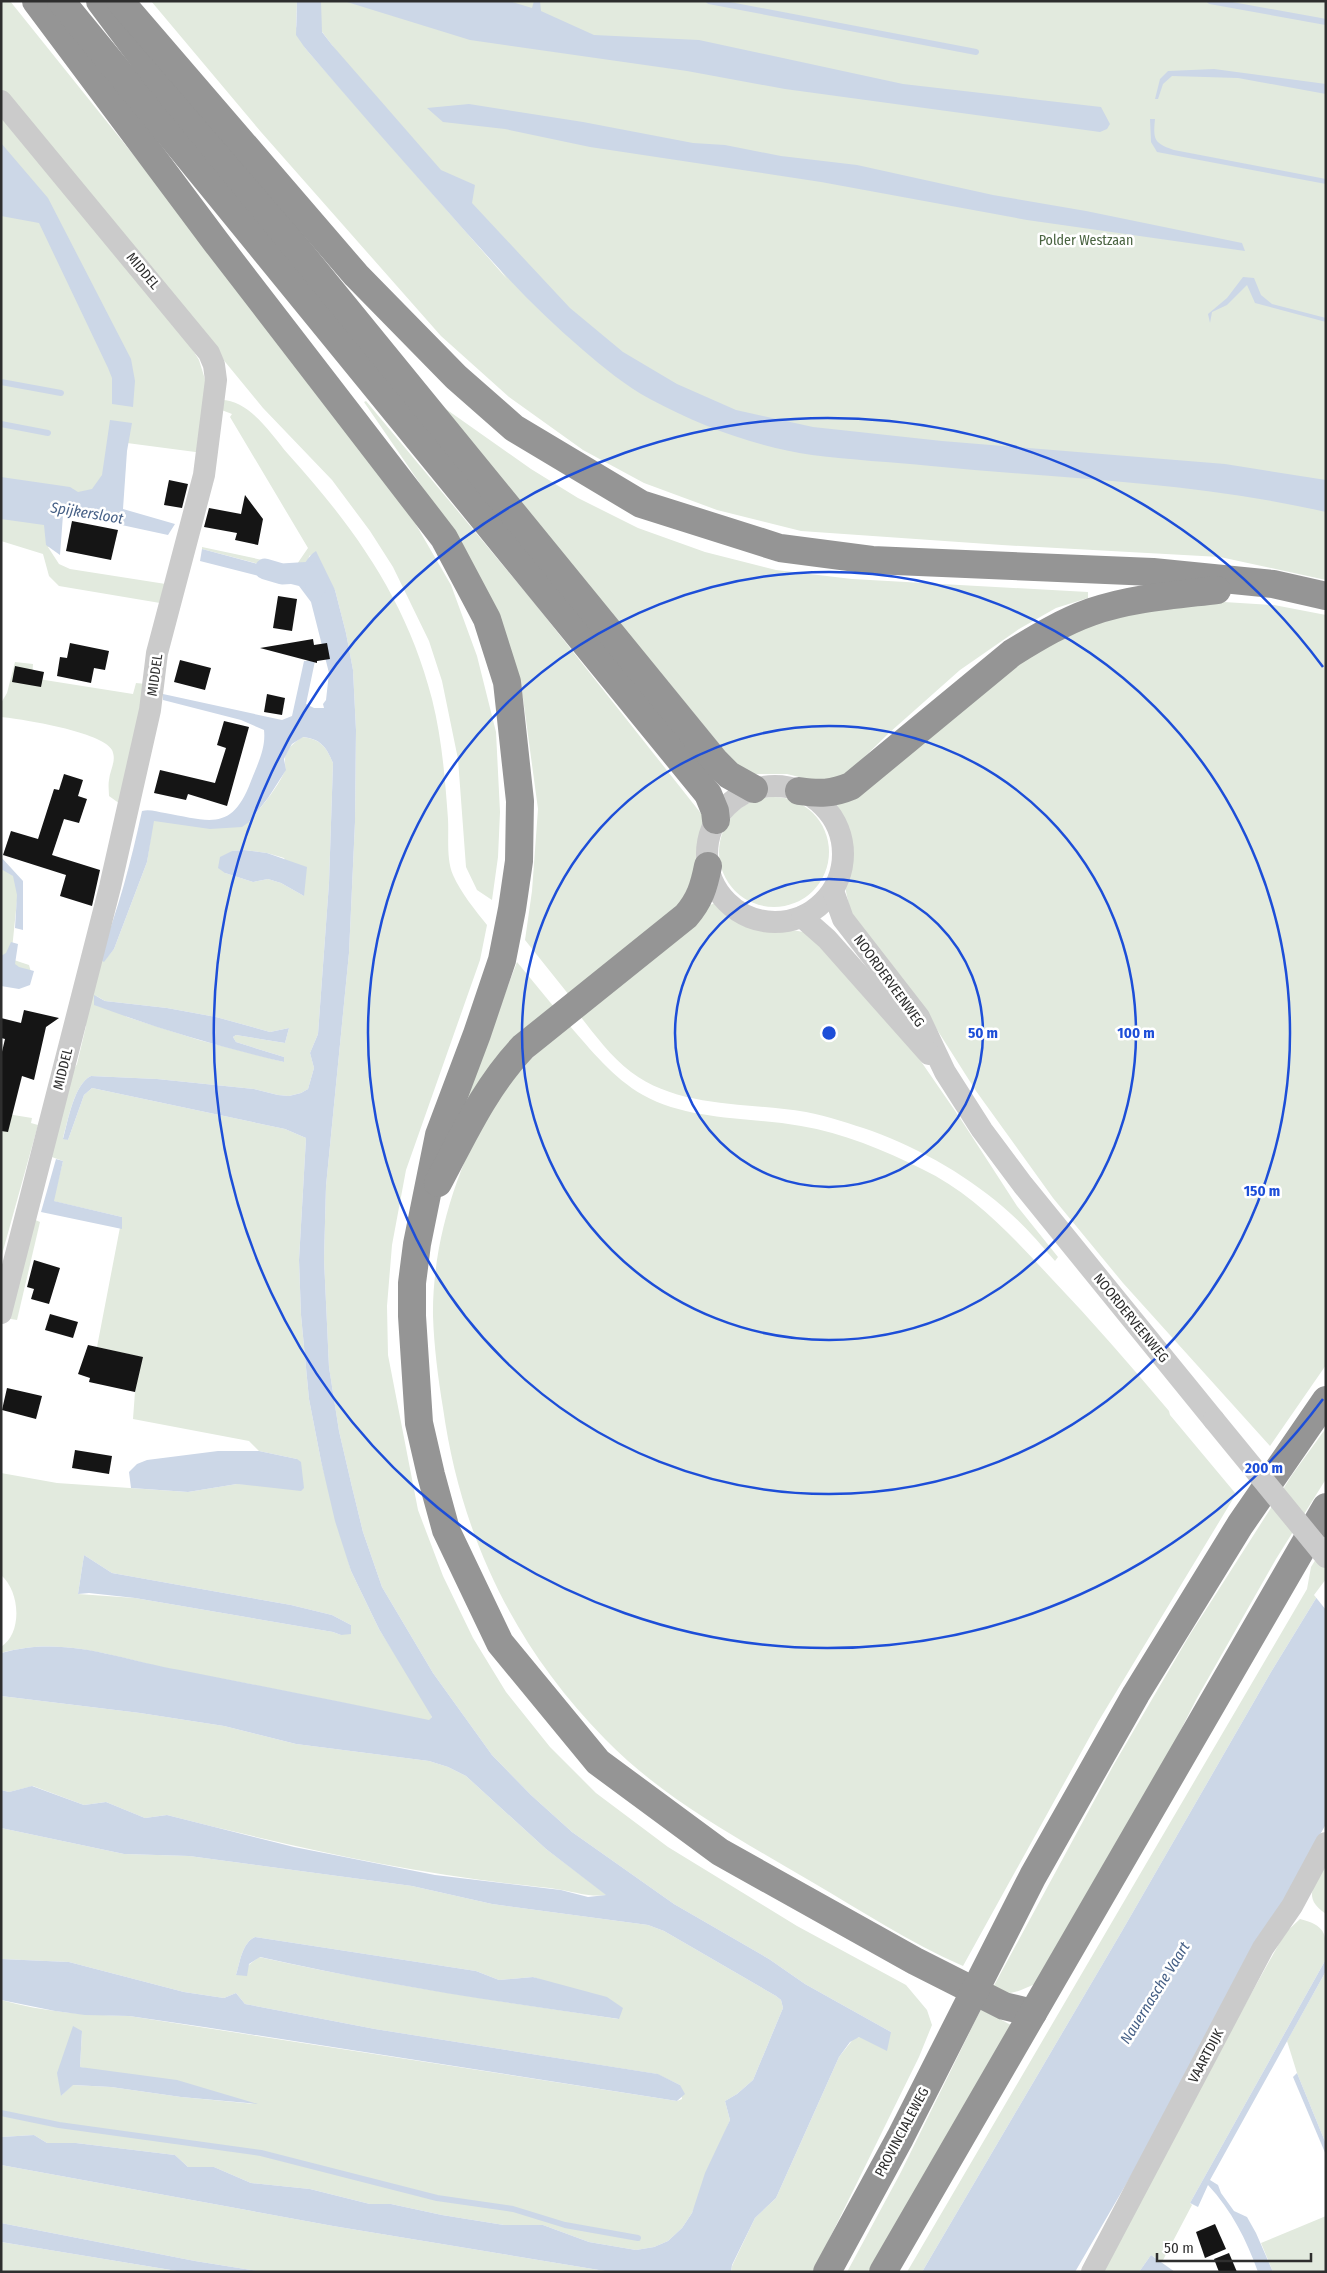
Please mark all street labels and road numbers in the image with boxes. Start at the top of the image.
street label: MIDDEL [123,249,163,293]
street label: MIDDEL [144,653,166,697]
street label: NOORDERVEENWEG [850,932,928,1030]
street label: MIDDEL [50,1046,76,1092]
street label: NOORDERVEENWEG [1090,1270,1172,1366]
street label: VAARTDIJK [1185,2026,1228,2086]
street label: PROVINCIALEWEG [871,2084,933,2180]

